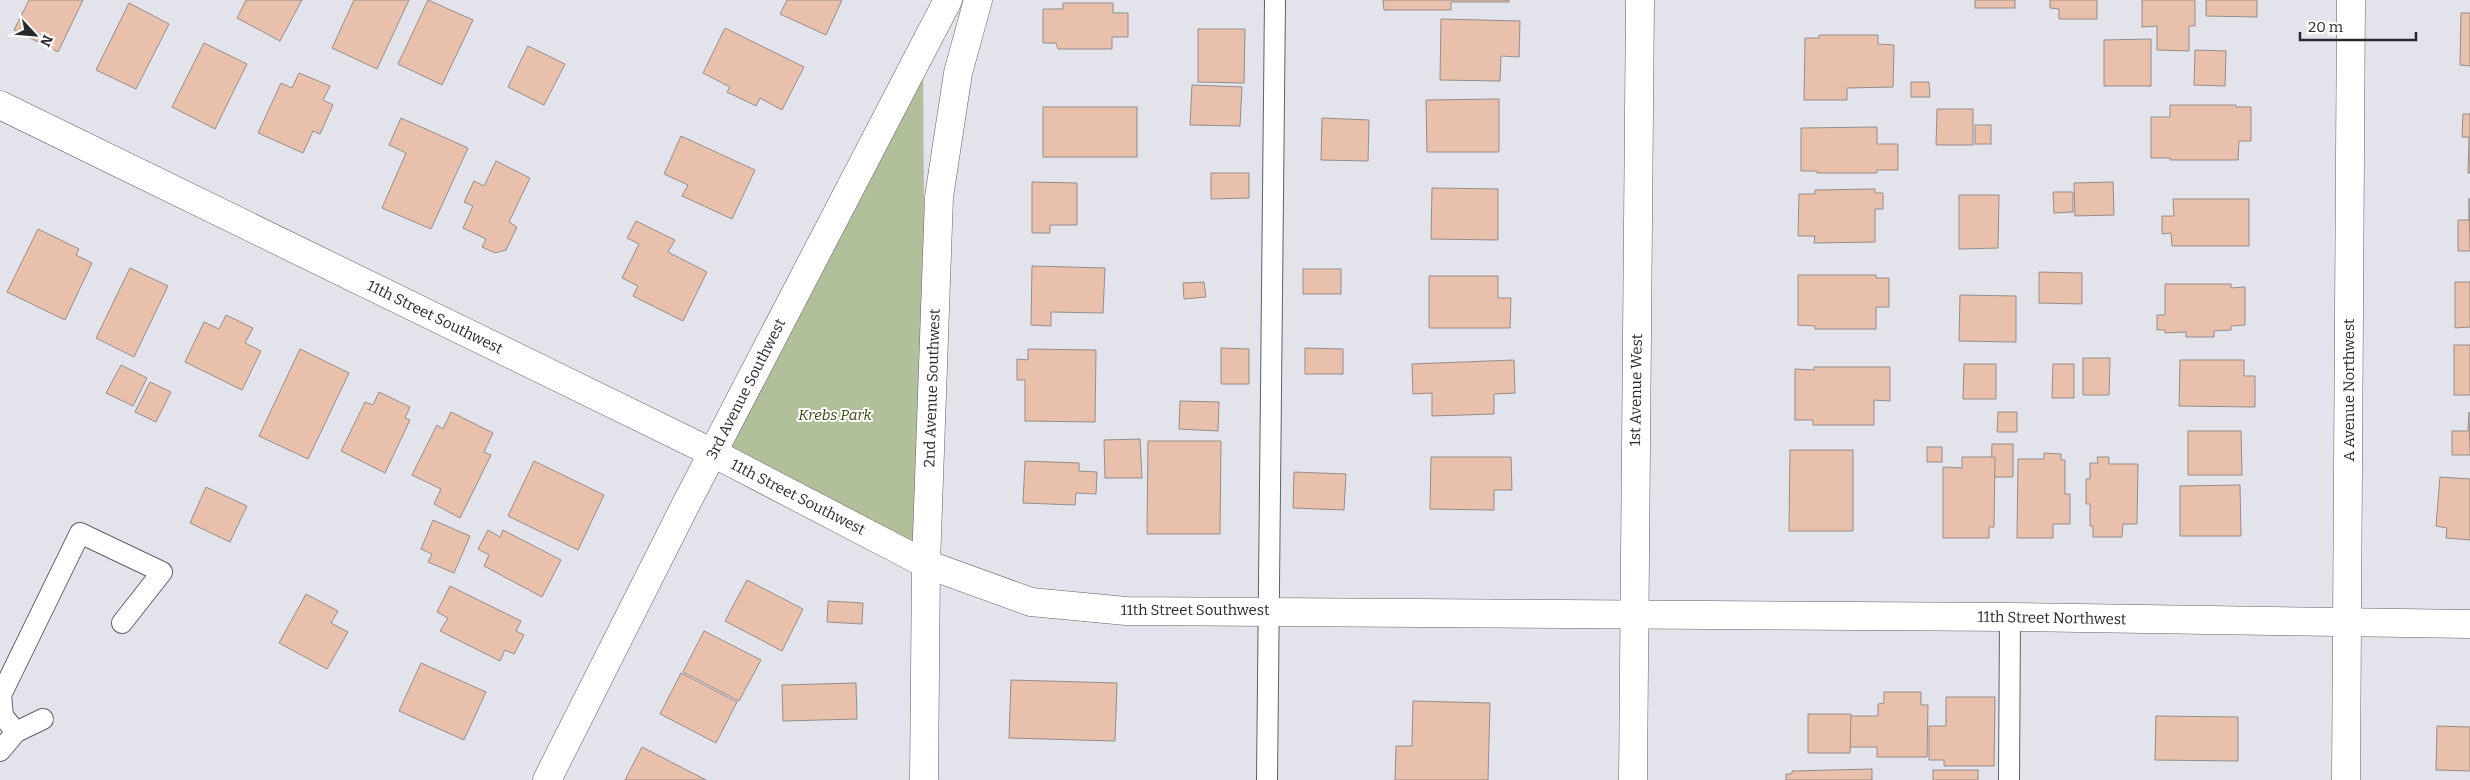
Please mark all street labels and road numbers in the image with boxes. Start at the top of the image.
street label: 11th Street Southwest [364,276,506,358]
street label: 2nd Avenue Southwest [920,308,944,468]
street label: 3rd Avenue Southwest [703,315,790,462]
street label: A Avenue Northwest [2340,318,2358,462]
street label: 1st Avenue West [1626,333,1646,446]
street label: 11th Street Southwest [728,455,869,539]
street label: 11th Street Southwest [1121,601,1270,619]
street label: 11th Street Northwest [1977,608,2127,628]

